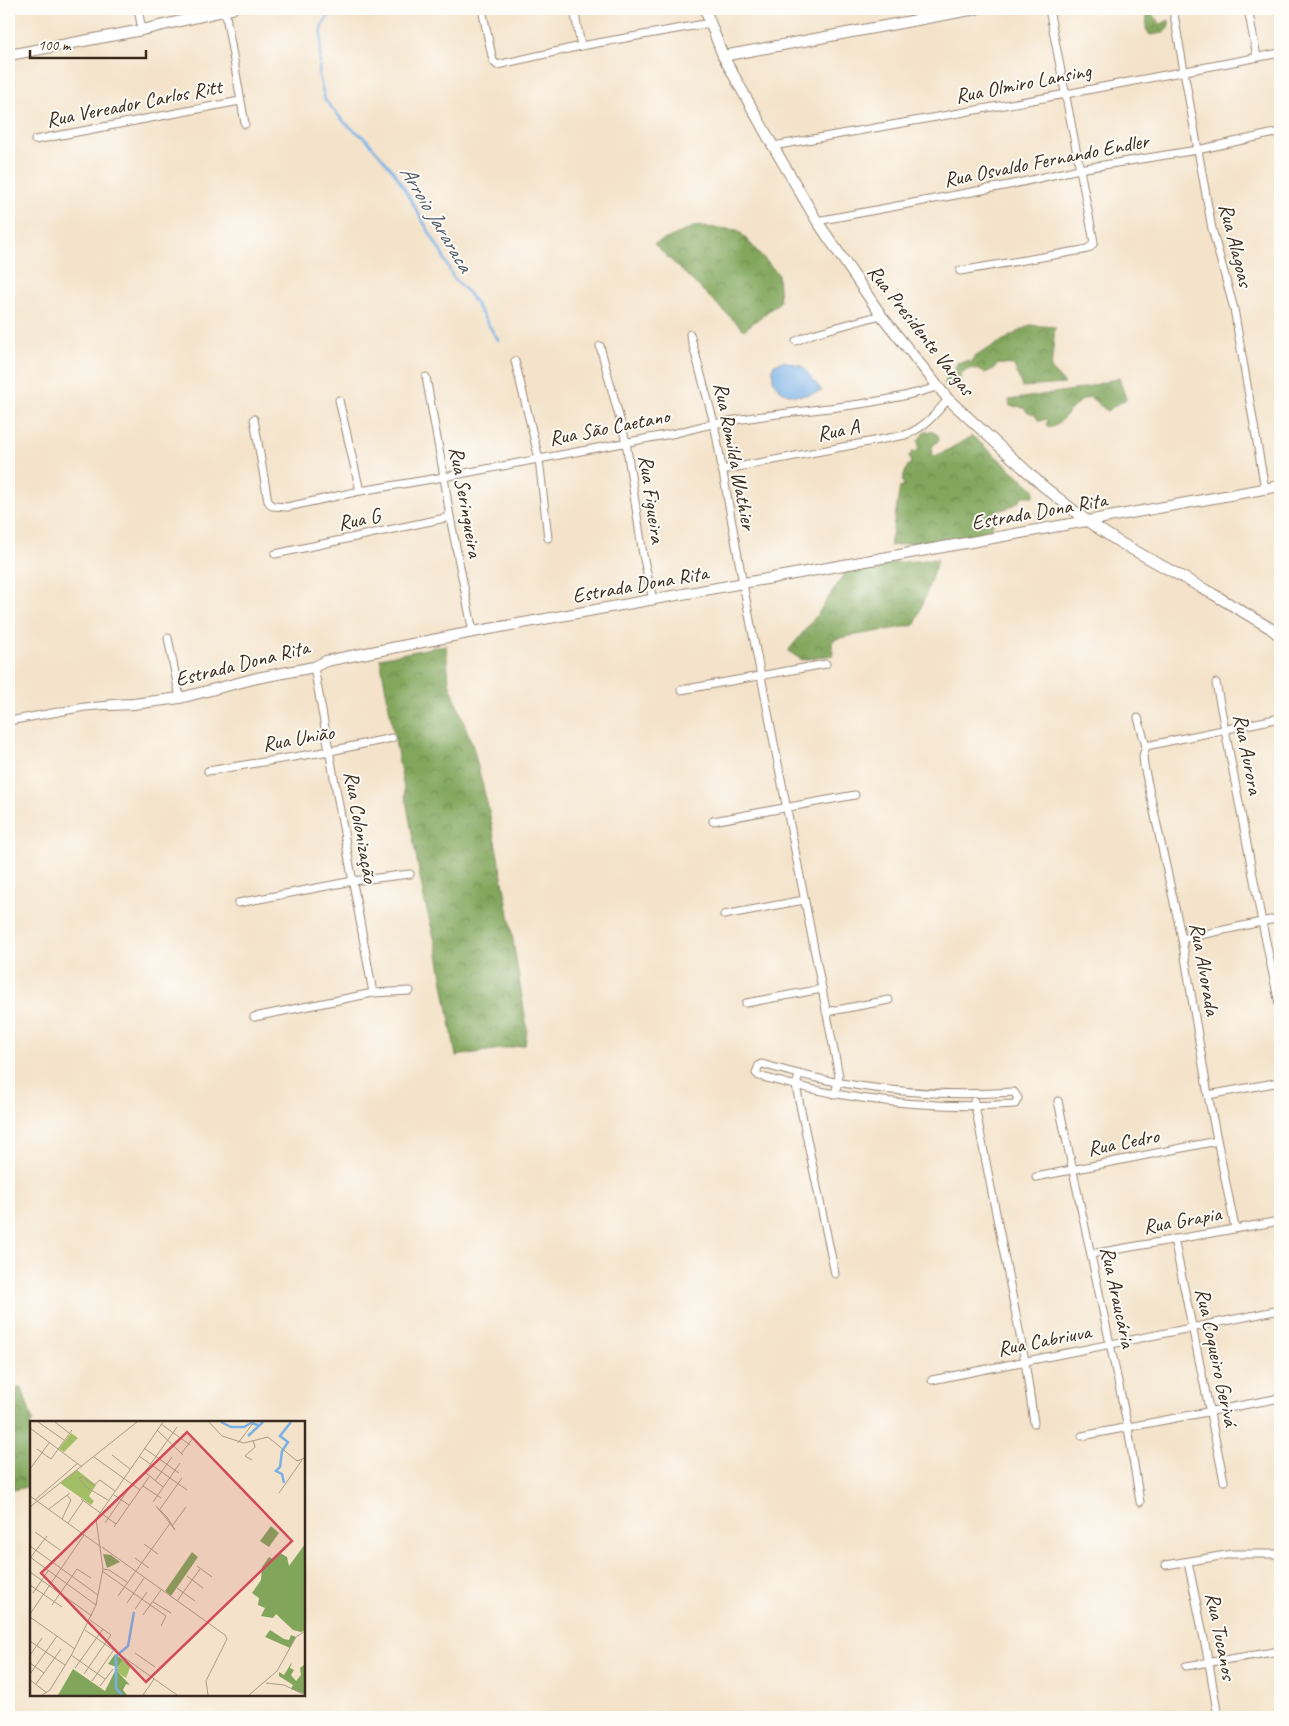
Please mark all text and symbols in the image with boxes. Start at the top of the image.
scale bar [30,28,146,60]
text: 100 m [38,36,72,55]
street label: Rua Olmiro Lansing [953,57,1095,109]
street label: Rua Vereador Carlos Ritt [44,73,226,133]
street label: Rua Osvaldo Fernando Endler [941,127,1152,193]
water label: Arroio Jararaca [393,160,480,279]
street label: Rua Alagoas [1213,201,1259,291]
street label: Rua Presidente Vargas [862,259,981,402]
street label: Rua Romilda Wathier [708,380,762,533]
street label: Rua São Caetano [547,402,674,451]
street label: Rua A [815,413,863,447]
street label: Rua Seringueira [443,445,489,561]
street label: Rua Figueira [633,453,671,546]
street label: Estrada Dona Rita [969,486,1111,536]
street label: Rua G [336,502,385,536]
street label: Estrada Dona Rita [570,559,712,609]
street label: Estrada Dona Rita [172,633,314,692]
street label: Rua Aurora [1227,712,1269,798]
street label: Rua União [260,719,337,757]
street label: Rua Colonização [338,769,384,886]
street label: Rua Alvorada [1184,921,1226,1019]
street label: Rua Cedro [1085,1122,1162,1162]
street label: Rua Grapia [1141,1200,1225,1240]
street label: Rua Araucária [1095,1244,1142,1351]
street label: Rua Coqueiro Gerivá [1190,1286,1245,1430]
street label: Rua Cabriuva [995,1318,1095,1362]
inset map [30,1421,305,1696]
street label: Rua Tucanos [1200,1590,1243,1684]

